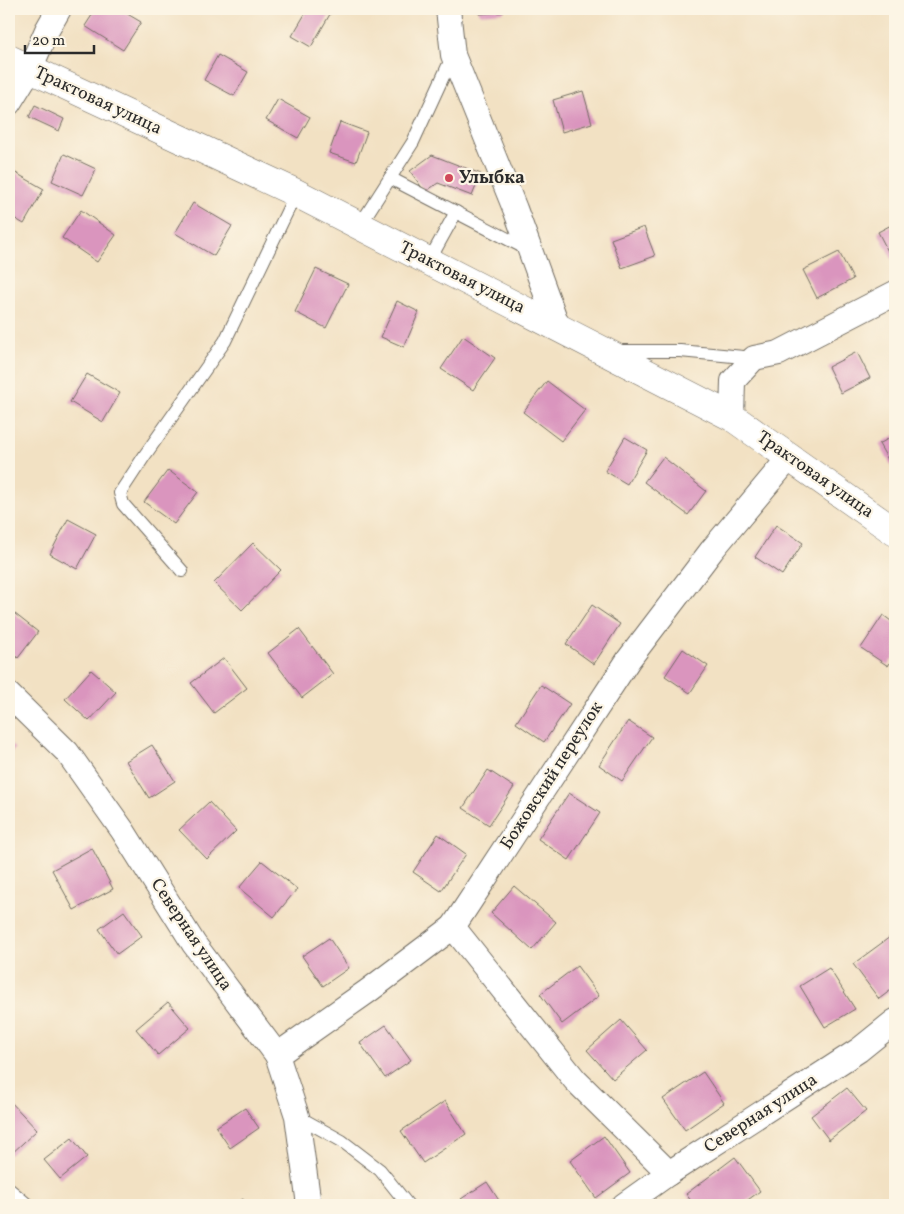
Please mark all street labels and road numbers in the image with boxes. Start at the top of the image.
street label: Трактовая улица [30,61,166,141]
street label: Трактовая улица [395,236,529,320]
street label: Трактовая улица [751,425,879,525]
street label: Божовский переулок [495,697,610,855]
street label: Северная улица [144,874,238,996]
street label: Северная улица [699,1068,823,1160]

